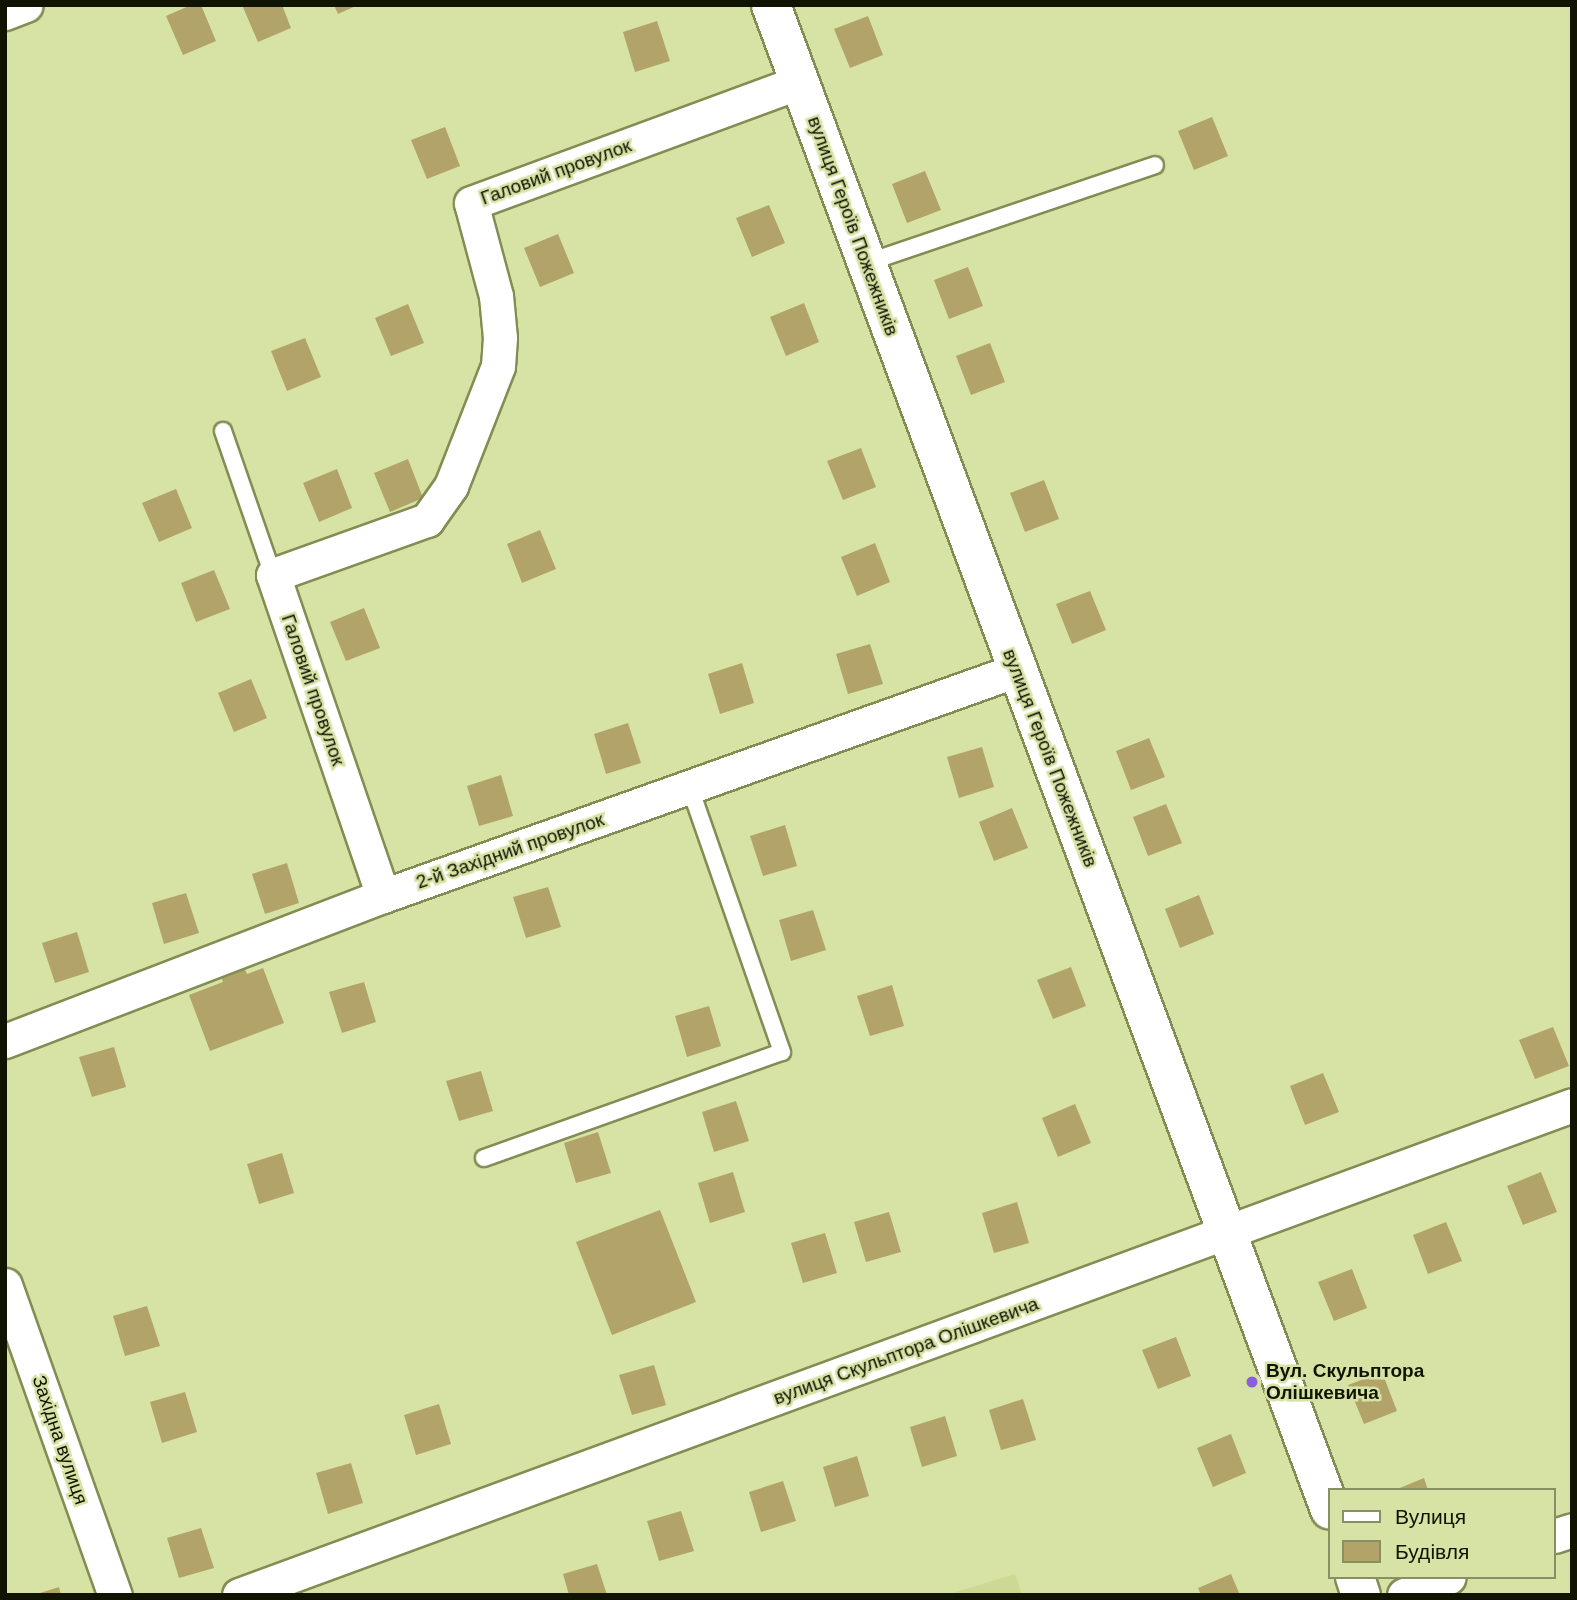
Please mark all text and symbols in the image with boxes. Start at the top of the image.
street label: вулиця Героїв Пожежників [803,113,903,339]
street label: Галовий провулок [478,134,634,210]
street label: Галовий провулок [276,611,350,769]
street label: вулиця Героїв Пожежників [998,646,1102,870]
street label: 2-й Західний провулок [413,808,607,894]
street label: вулиця Скульптора Олішкевича [770,1292,1042,1410]
place label: Вул. Скульптора Олішкевича [1266,1360,1424,1404]
street label: Західна вулиця [27,1373,93,1507]
marker: Вул. Скульптора Олішкевича [1244,1374,1260,1390]
legend [1328,1488,1556,1579]
text: Вулиця [1395,1505,1466,1528]
text: Будівля [1395,1540,1469,1563]

